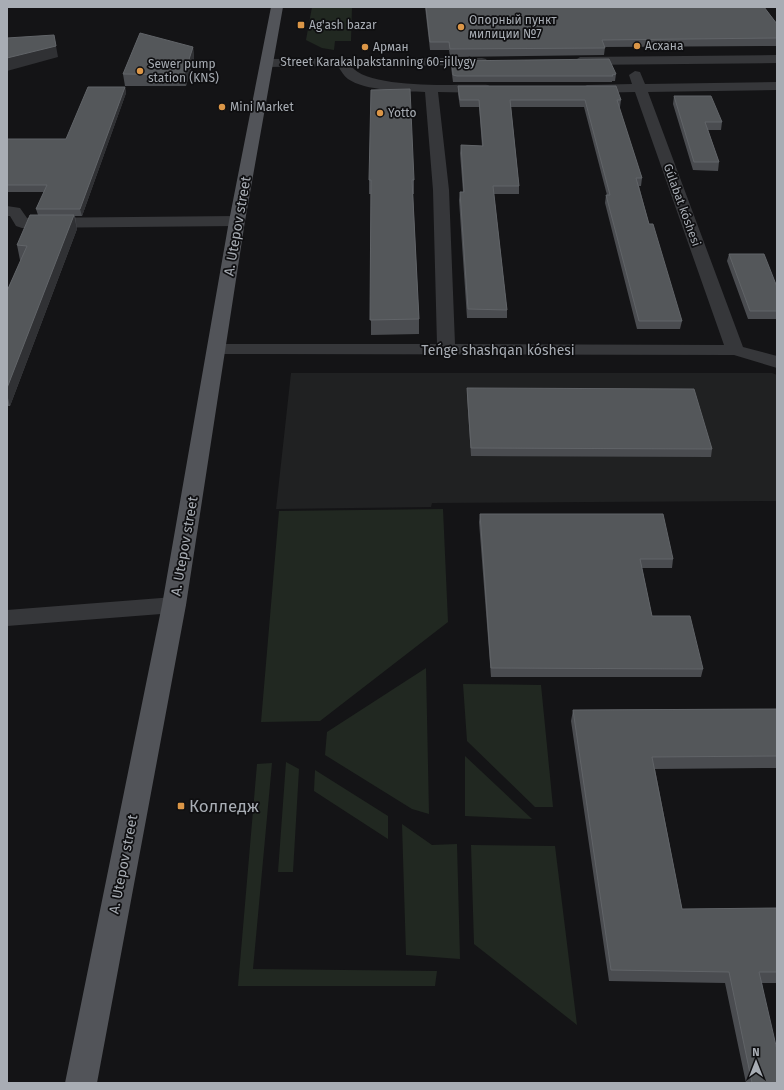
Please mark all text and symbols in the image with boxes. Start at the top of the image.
place label: Опорный пункт милиции №7 [469,13,557,41]
place label: Ag'ash bazar [309,18,377,32]
marker: Ag'ash bazar [296,20,306,30]
marker: Опорный пункт милиции №7 [456,22,466,32]
place label: Асхана [645,39,683,53]
place label: Арман [373,40,409,54]
marker: Асхана [632,41,642,51]
marker: Арман [360,42,370,52]
street label: Street Karakalpakstanning 60-jillygy [280,55,476,69]
place label: Sewer pump station (KNS) [148,57,219,85]
marker: Sewer pump station (KNS) [135,66,145,76]
place label: Mini Market [230,100,294,114]
marker: Mini Market [217,102,227,112]
place label: Yotto [388,106,416,120]
marker: Yotto [375,108,385,118]
street label: Gúlabat kóshesi [661,162,703,248]
street label: A. Utepov street [220,174,255,277]
street label: Teńge shashqan kóshesi [421,342,575,359]
street label: A. Utepov street [167,494,202,597]
place label: Колледж [189,796,259,817]
marker: Колледж [176,801,186,811]
street label: A. Utepov street [106,812,142,915]
north arrow [736,1042,776,1082]
text: N [752,1046,760,1059]

